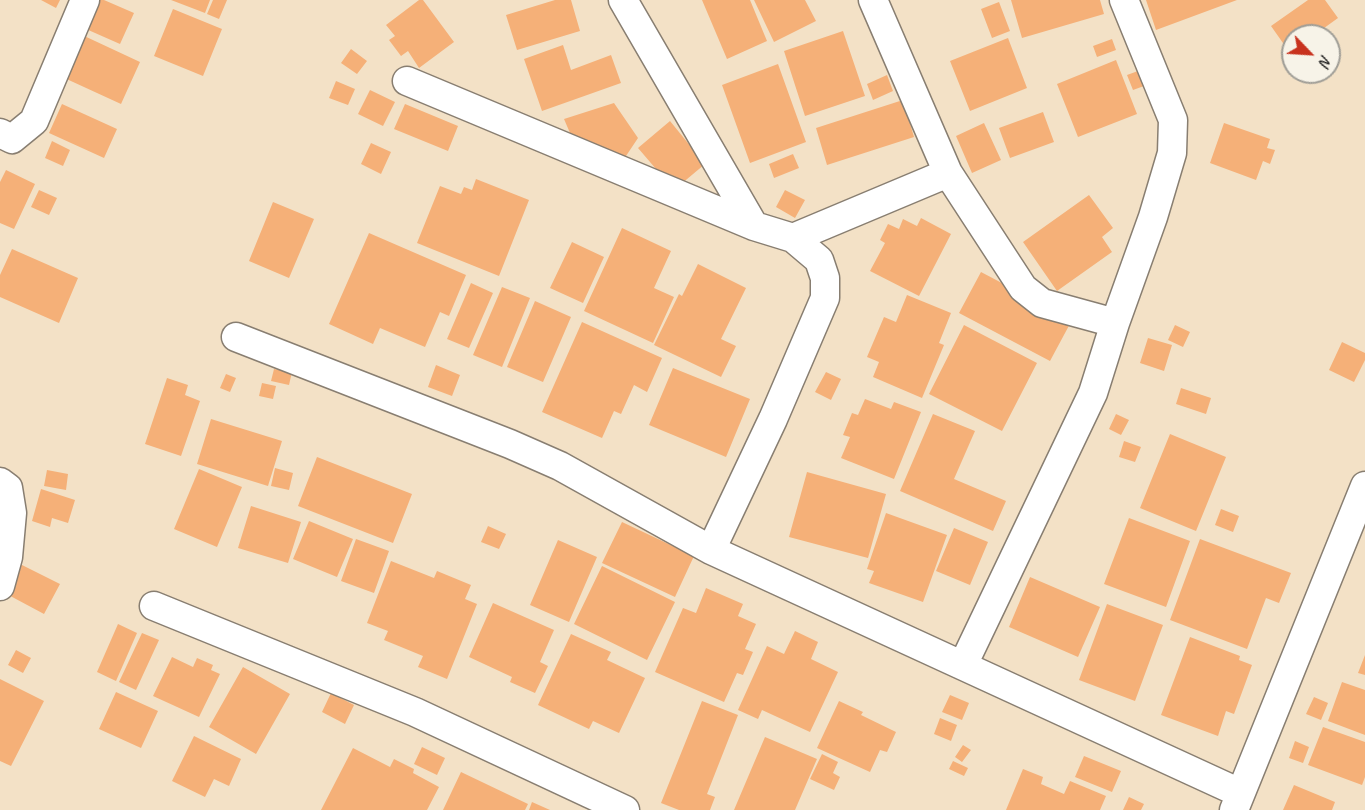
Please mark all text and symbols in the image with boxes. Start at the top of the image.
north arrow [1281,24,1341,84]
text: N [1314,52,1337,69]

